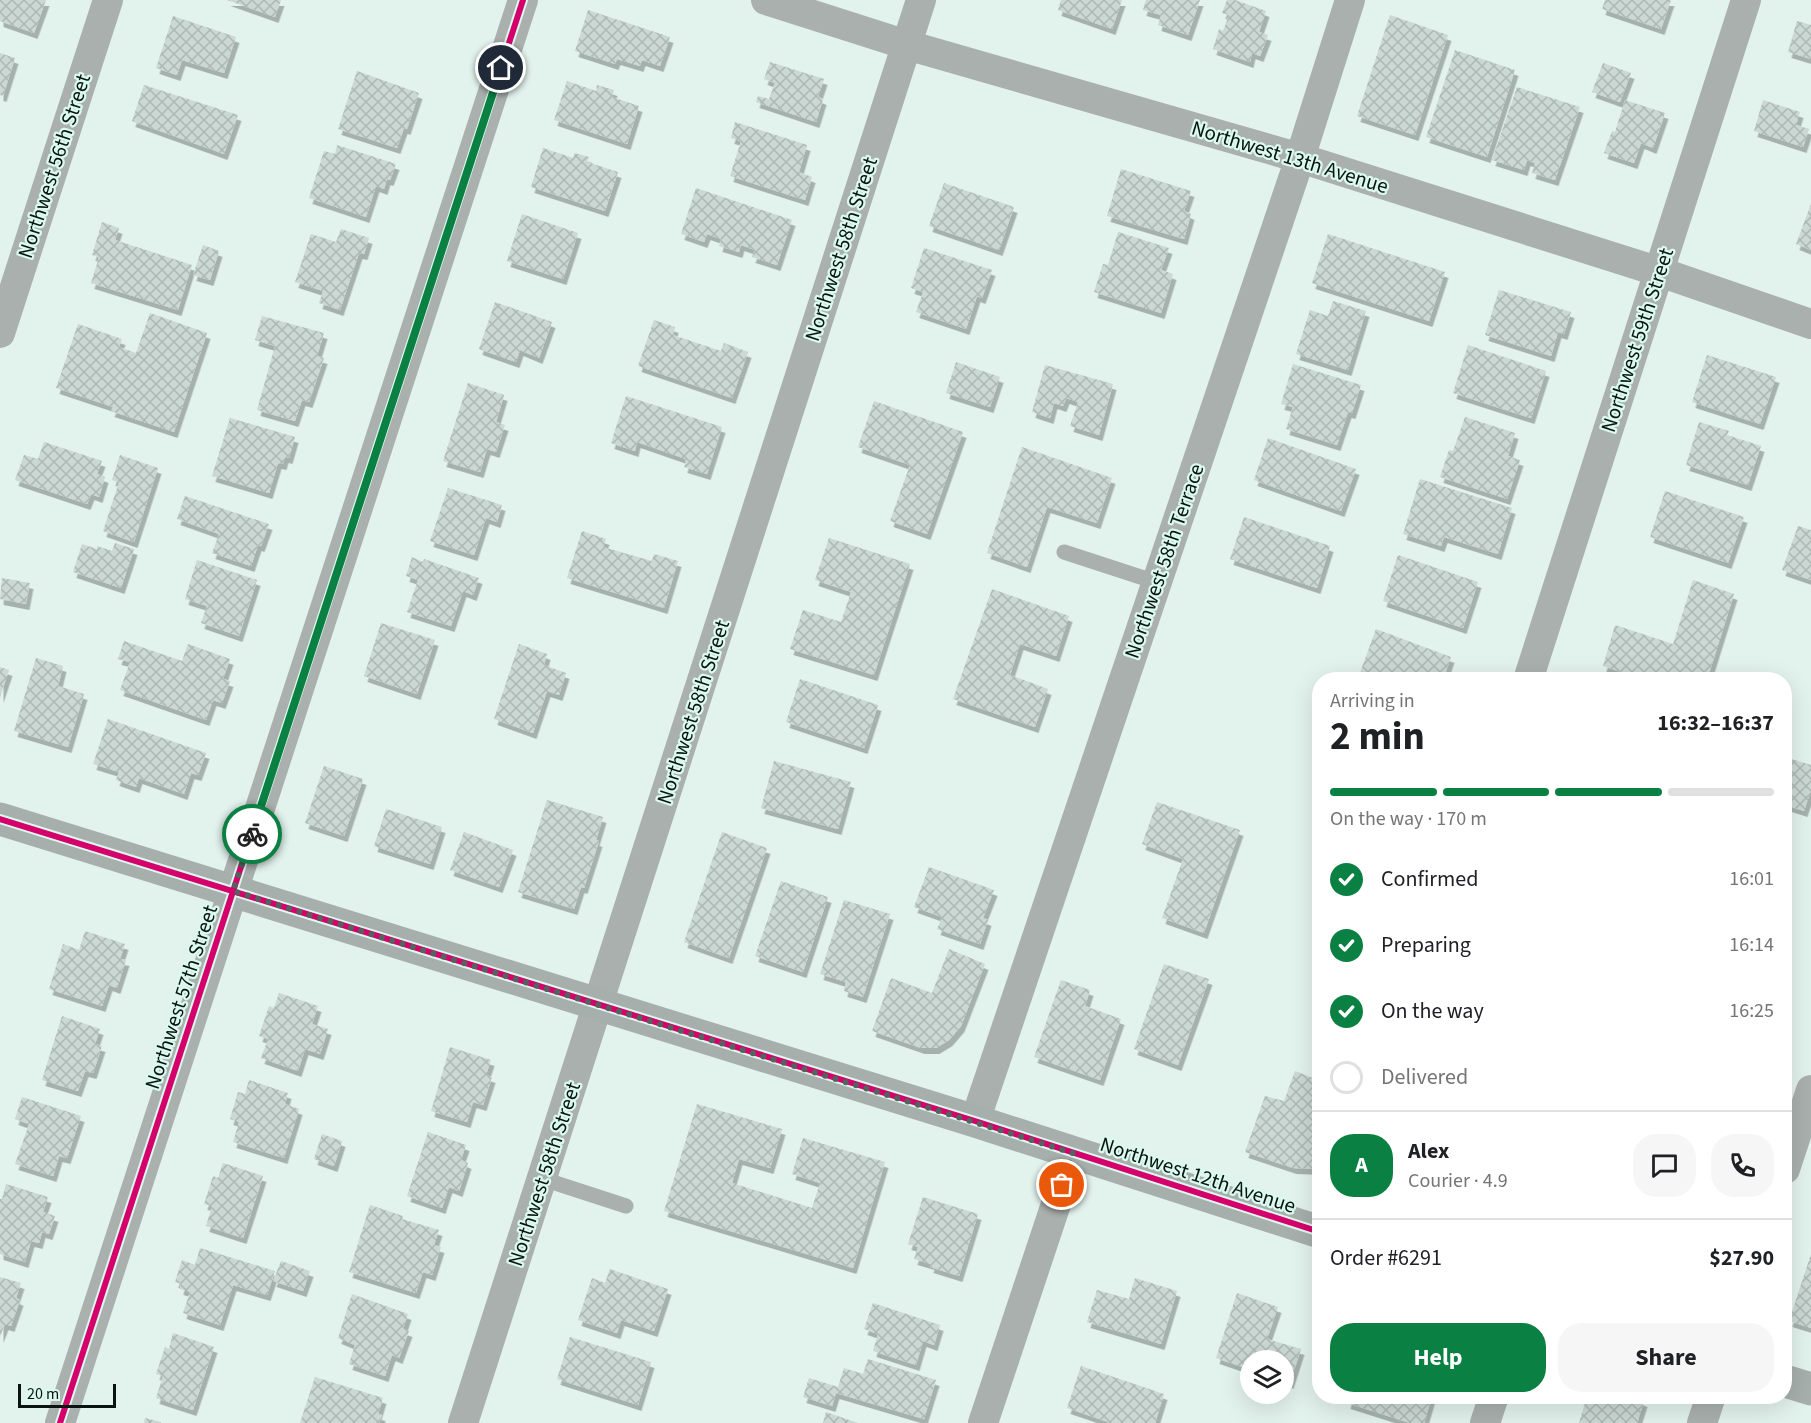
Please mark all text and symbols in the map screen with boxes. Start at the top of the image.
pin [475,42,526,93]
icon: home [484,51,517,84]
street label: Northwest 56th Street [10,70,98,262]
street label: Northwest 13th Avenue [1188,113,1392,201]
street label: Northwest 58th Street [797,153,885,345]
street label: Northwest 59th Street [1593,244,1681,436]
street label: Northwest 58th Terrace [1117,460,1211,662]
street label: Northwest 58th Street [649,616,737,808]
text: Arriving in [1330,687,1415,715]
text: 16:32–16:37 [1657,707,1774,739]
text: 2 min [1330,709,1425,765]
courier [222,804,282,864]
text: On the way · 170 m [1330,805,1487,833]
icon: bike [236,818,269,851]
icon: check [1330,863,1363,896]
text: Confirmed [1381,863,1478,895]
text: 16:01 [1729,865,1774,893]
street label: Northwest 57th Street [137,901,225,1093]
icon: check [1330,929,1363,962]
text: Preparing [1381,929,1471,961]
text: 16:14 [1729,931,1774,959]
icon: check [1330,995,1363,1028]
text: On the way [1381,995,1484,1027]
text: 16:25 [1729,997,1774,1025]
text: Delivered [1381,1061,1468,1093]
street label: Northwest 58th Street [500,1078,588,1270]
street label: Northwest 12th Avenue [1096,1129,1300,1221]
button: chat [1633,1134,1696,1197]
button: phone [1711,1134,1774,1197]
text: Alex [1408,1135,1449,1167]
text: A [1355,1149,1368,1181]
pin [1036,1159,1087,1210]
text: Courier · 4.9 [1408,1167,1508,1195]
icon: bag [1045,1168,1078,1201]
text: Order #6291 [1330,1242,1442,1274]
text: $27.90 [1709,1242,1774,1274]
button: Help [1330,1323,1546,1392]
button: Share [1558,1323,1774,1392]
map controls [1240,1350,1294,1404]
button: layers [1240,1350,1294,1404]
scale bar [18,1381,116,1408]
text: 20 m [27,1383,59,1405]

